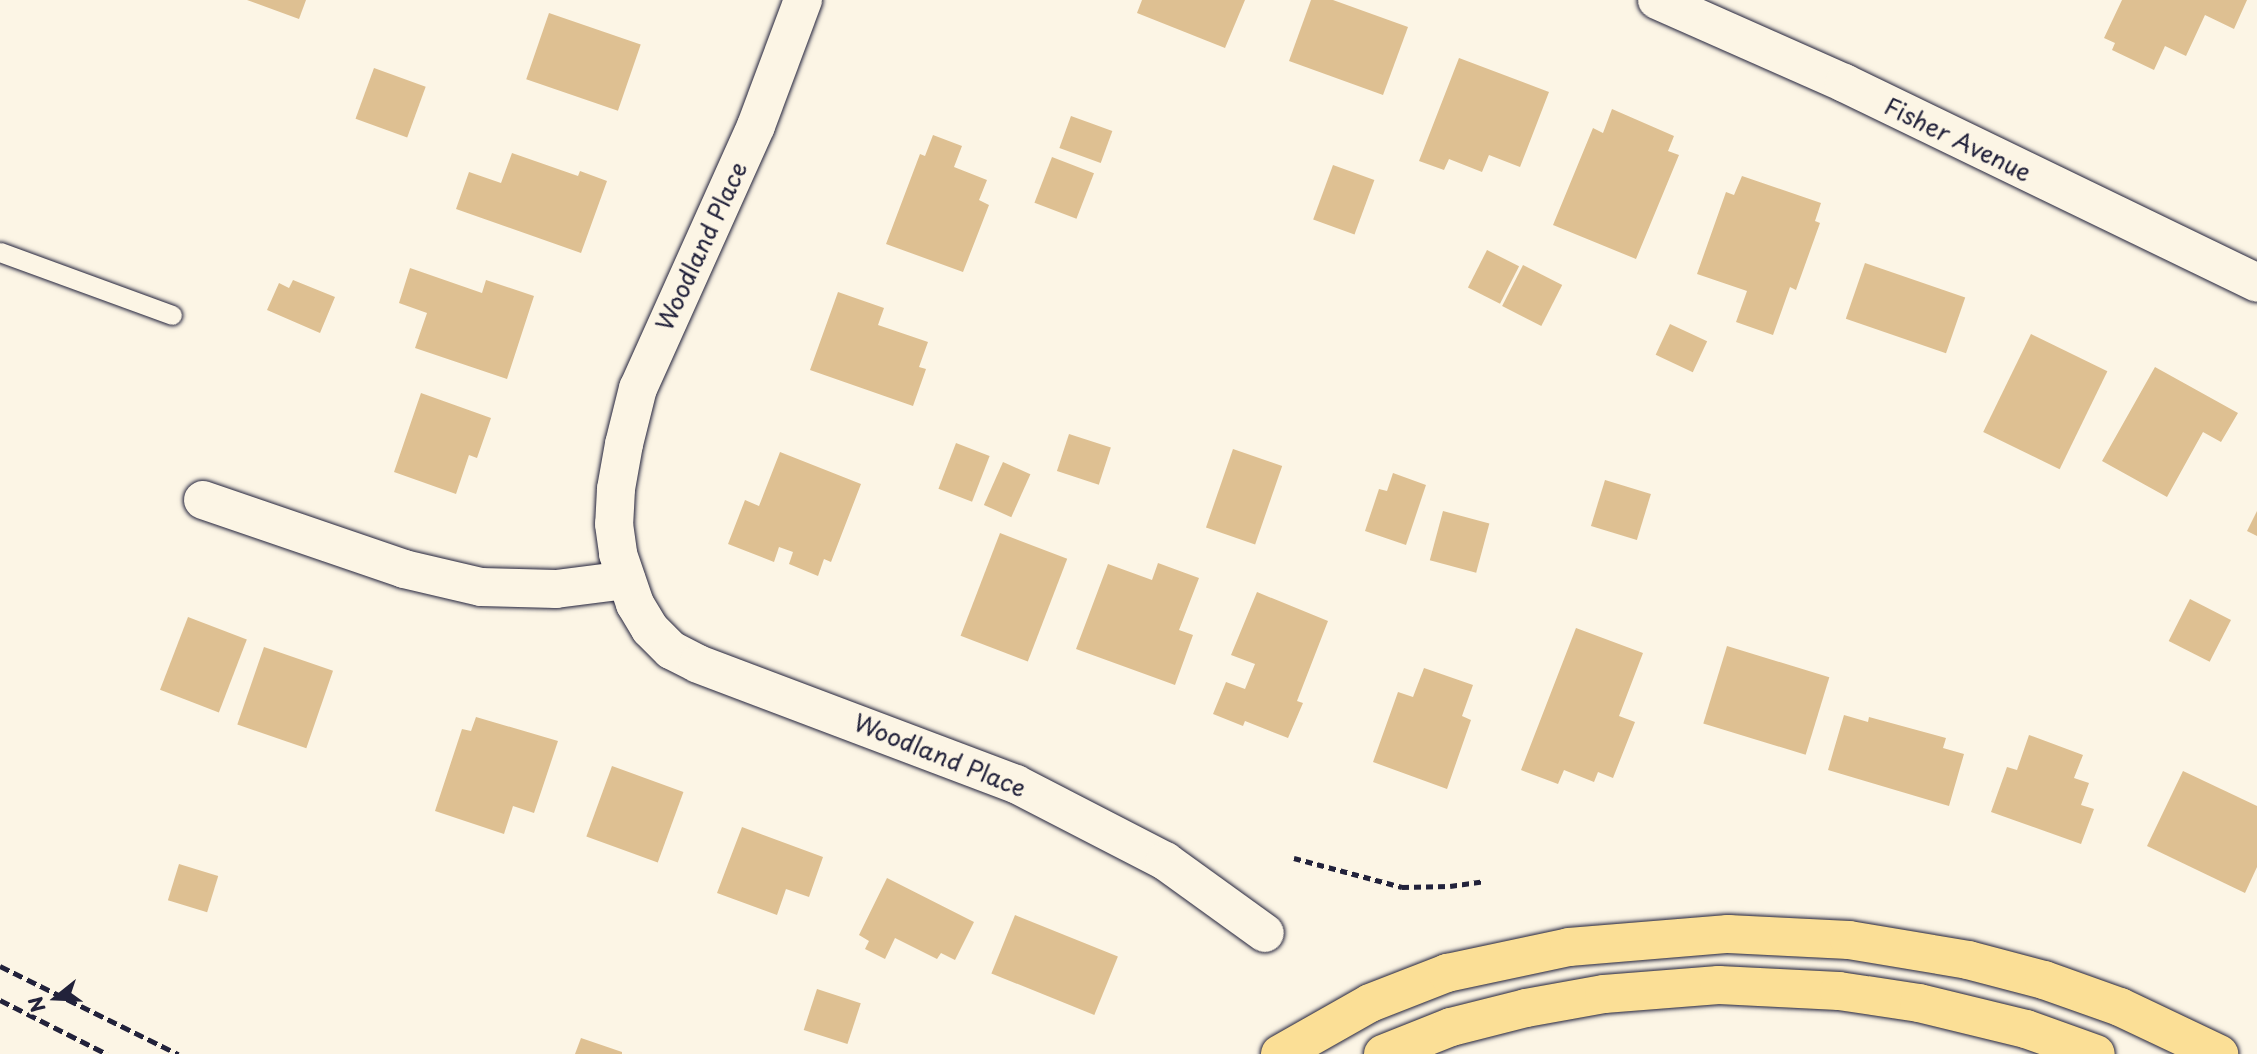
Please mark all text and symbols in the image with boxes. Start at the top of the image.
street label: Fisher Avenue [1880,91,2036,187]
street label: Woodland Place [649,157,753,335]
street label: Woodland Place [850,707,1030,803]
north arrow [21,963,91,1033]
text: N [20,993,52,1016]

